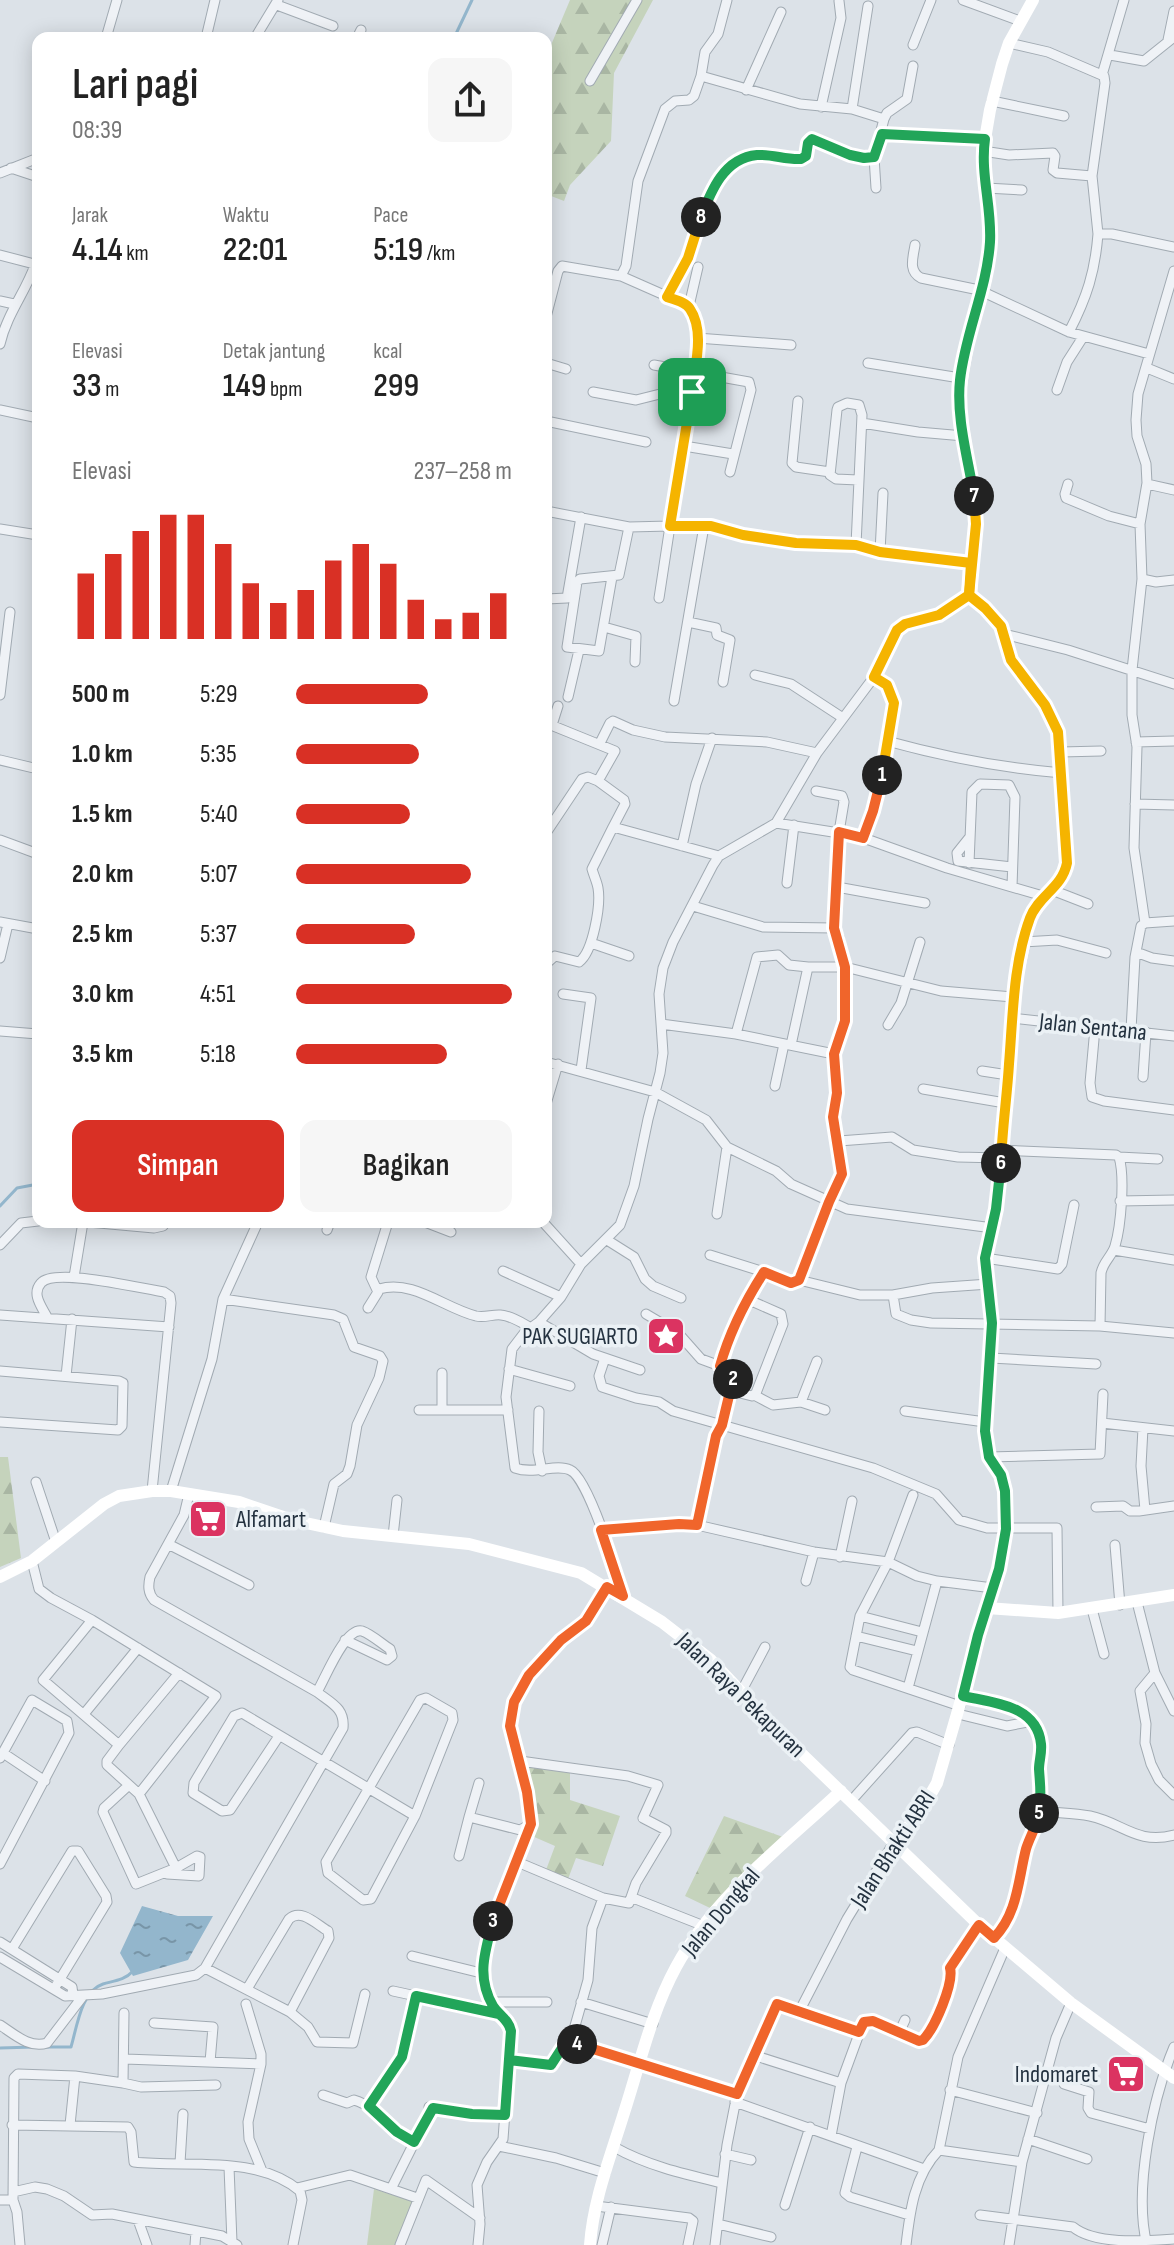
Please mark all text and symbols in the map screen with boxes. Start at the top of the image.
text: Lari pagi [72,58,198,111]
button: share [428,58,512,142]
text: 08:39 [72,115,122,146]
pin: 8 [681,197,721,237]
text: Jarak [72,202,108,229]
text: Waktu [223,202,269,229]
text: Pace [373,202,408,229]
text: 8 [696,203,706,230]
text: 4.14 [72,229,123,270]
text: 22:01 [223,229,287,270]
text: 5:19 [373,229,423,270]
text: km [123,240,149,267]
text: /km [423,240,455,267]
text: Elevasi [72,338,123,365]
text: Detak jantung [223,338,325,365]
text: kcal [373,338,402,365]
pin [658,358,726,426]
text: 33 [72,365,102,406]
text: 149 [223,365,266,406]
text: 299 [373,365,419,406]
icon: arrive [670,370,714,414]
text: m [102,376,119,403]
text: bpm [266,376,302,403]
text: Elevasi [72,456,132,487]
text: 237–258 m [413,456,512,487]
pin: 7 [954,476,994,516]
text: 7 [969,482,979,509]
text: 500 m [72,679,129,710]
text: 5:29 [200,679,238,710]
text: 1.0 km [72,739,133,770]
text: 5:35 [200,739,237,770]
pin: 1 [862,755,902,795]
text: 1 [878,761,886,788]
text: 1.5 km [72,799,132,830]
text: 5:40 [200,799,238,830]
text: 2.0 km [72,859,133,890]
text: 5:07 [200,859,237,890]
text: 2.5 km [72,919,133,950]
text: 5:37 [200,919,237,950]
text: 3.0 km [72,979,134,1010]
text: 4:51 [200,979,235,1010]
street label: Jalan Sentana [1037,1007,1148,1047]
text: 3.5 km [72,1039,133,1070]
text: 5:18 [200,1039,236,1070]
button: Simpan [72,1120,284,1212]
button: Bagikan [300,1120,512,1212]
pin: 6 [981,1143,1021,1183]
text: 6 [996,1149,1006,1176]
place icon: PAK SUGIARTO [645,1315,687,1357]
place label: PAK SUGIARTO [522,1322,638,1351]
pin: 2 [713,1359,753,1399]
text: 2 [728,1365,738,1392]
supermarket icon: Alfamart [187,1498,229,1540]
place label: Alfamart [235,1505,306,1534]
street label: Jalan Raya Pekapuran [670,1626,811,1764]
street label: Jalan Bhakti ABRI [844,1785,942,1914]
pin: 5 [1019,1793,1059,1833]
text: 5 [1034,1799,1044,1826]
street label: Jalan Dongkal [675,1862,766,1963]
pin: 3 [473,1901,513,1941]
text: 3 [488,1907,498,1934]
pin: 4 [557,2024,597,2064]
text: 4 [572,2030,582,2057]
supermarket icon: Indomaret [1105,2053,1147,2095]
place label: Indomaret [1015,2060,1098,2089]

